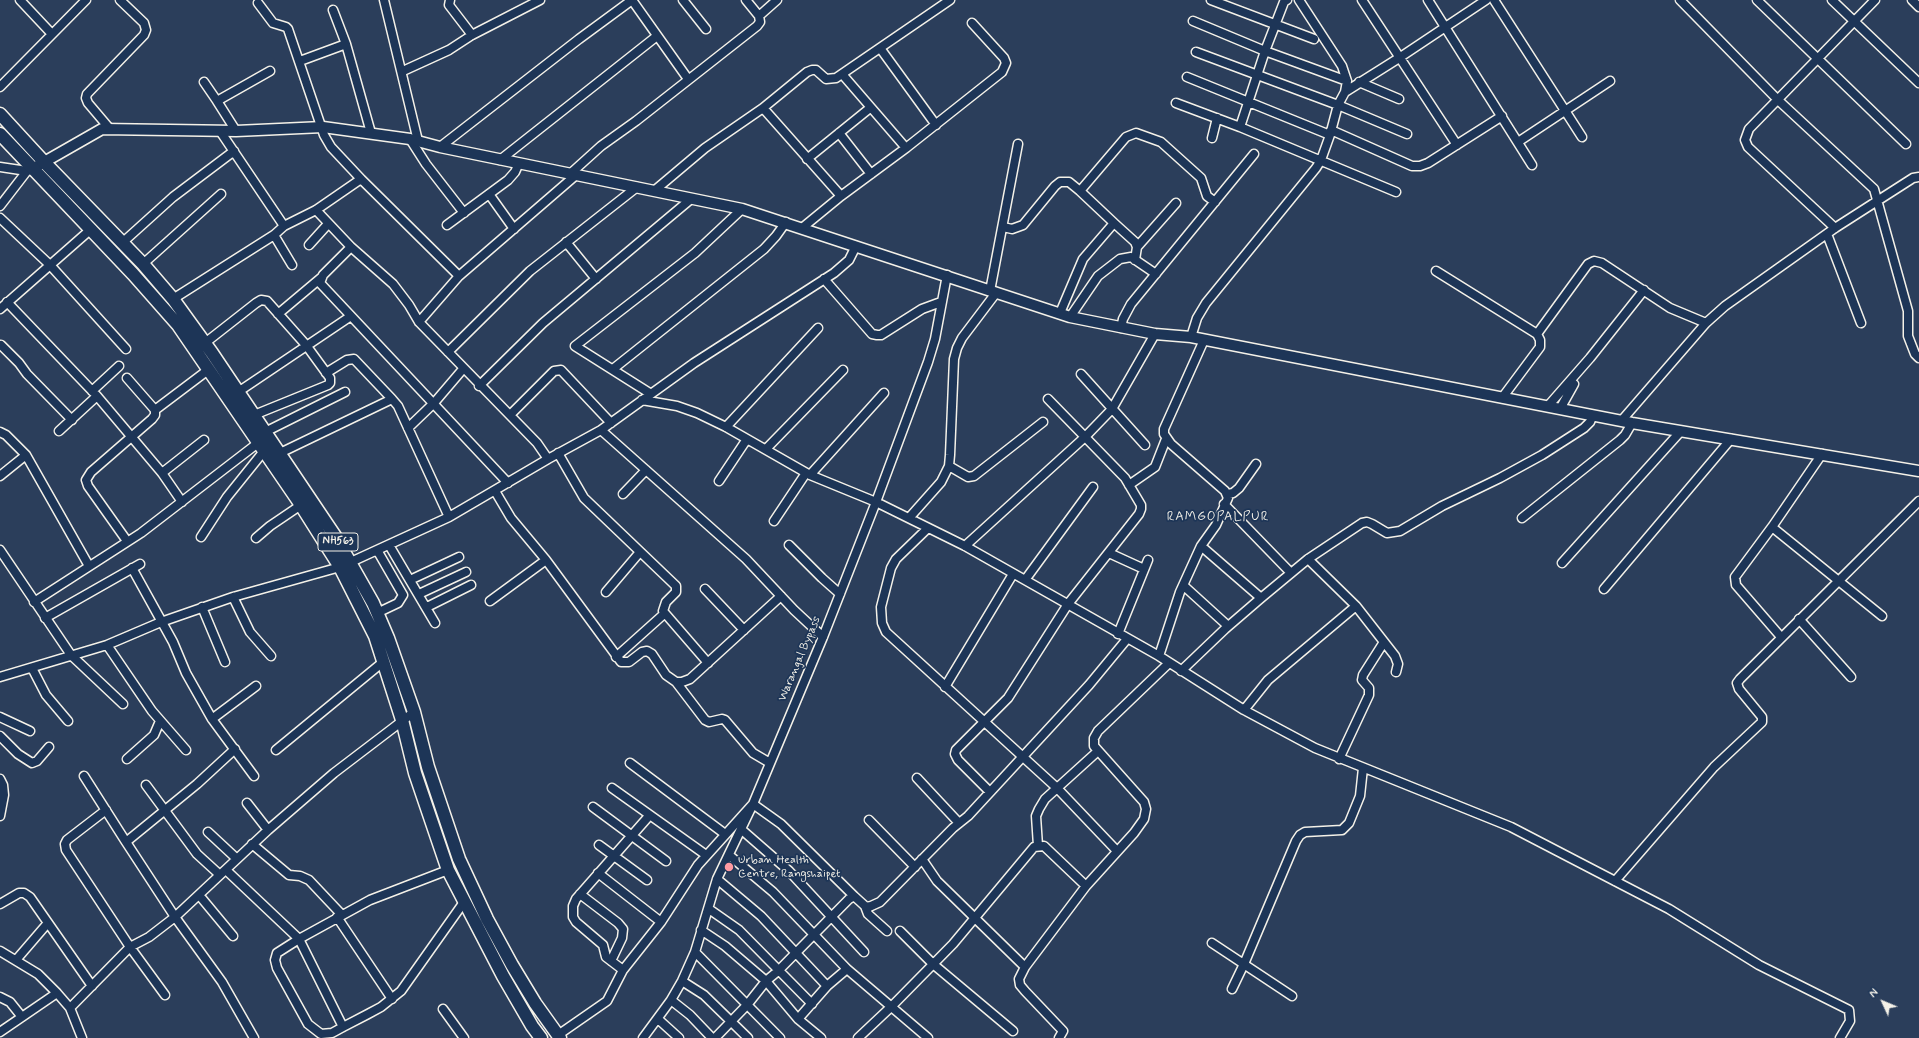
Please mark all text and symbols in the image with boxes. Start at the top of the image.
district label: RAMGOPALPUR [1167,509,1269,525]
road number: NH563 [318,533,358,551]
street label: Warangal Bypass [776,614,824,704]
place label: Urban Health Centre, Rangshaipet [738,853,841,881]
marker: Urban Health Centre, Rangshaipet [723,861,735,873]
north arrow [1863,982,1903,1022]
text: N [1867,986,1882,1001]

